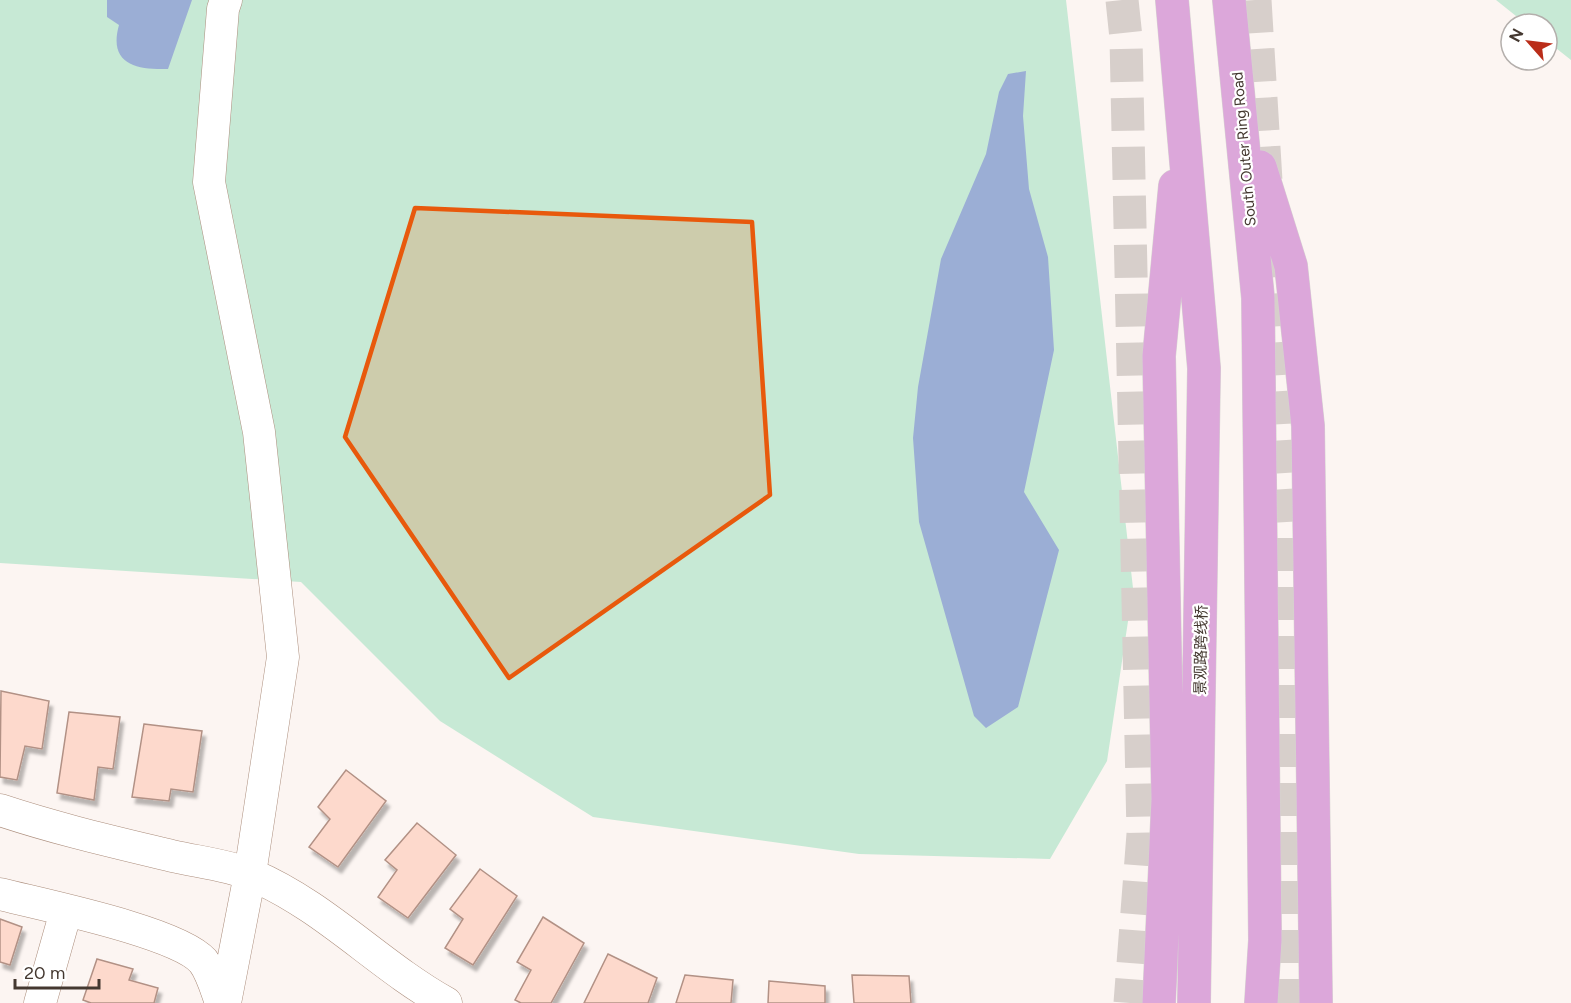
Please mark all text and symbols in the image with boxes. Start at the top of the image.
north arrow [1499,12,1559,72]
text: N [1505,25,1527,45]
street label: South Outer Ring Road [1228,71,1260,227]
street label: 景观路跨线桥 [1191,605,1211,695]
scale bar [15,952,99,990]
text: 20 m [24,962,65,984]

